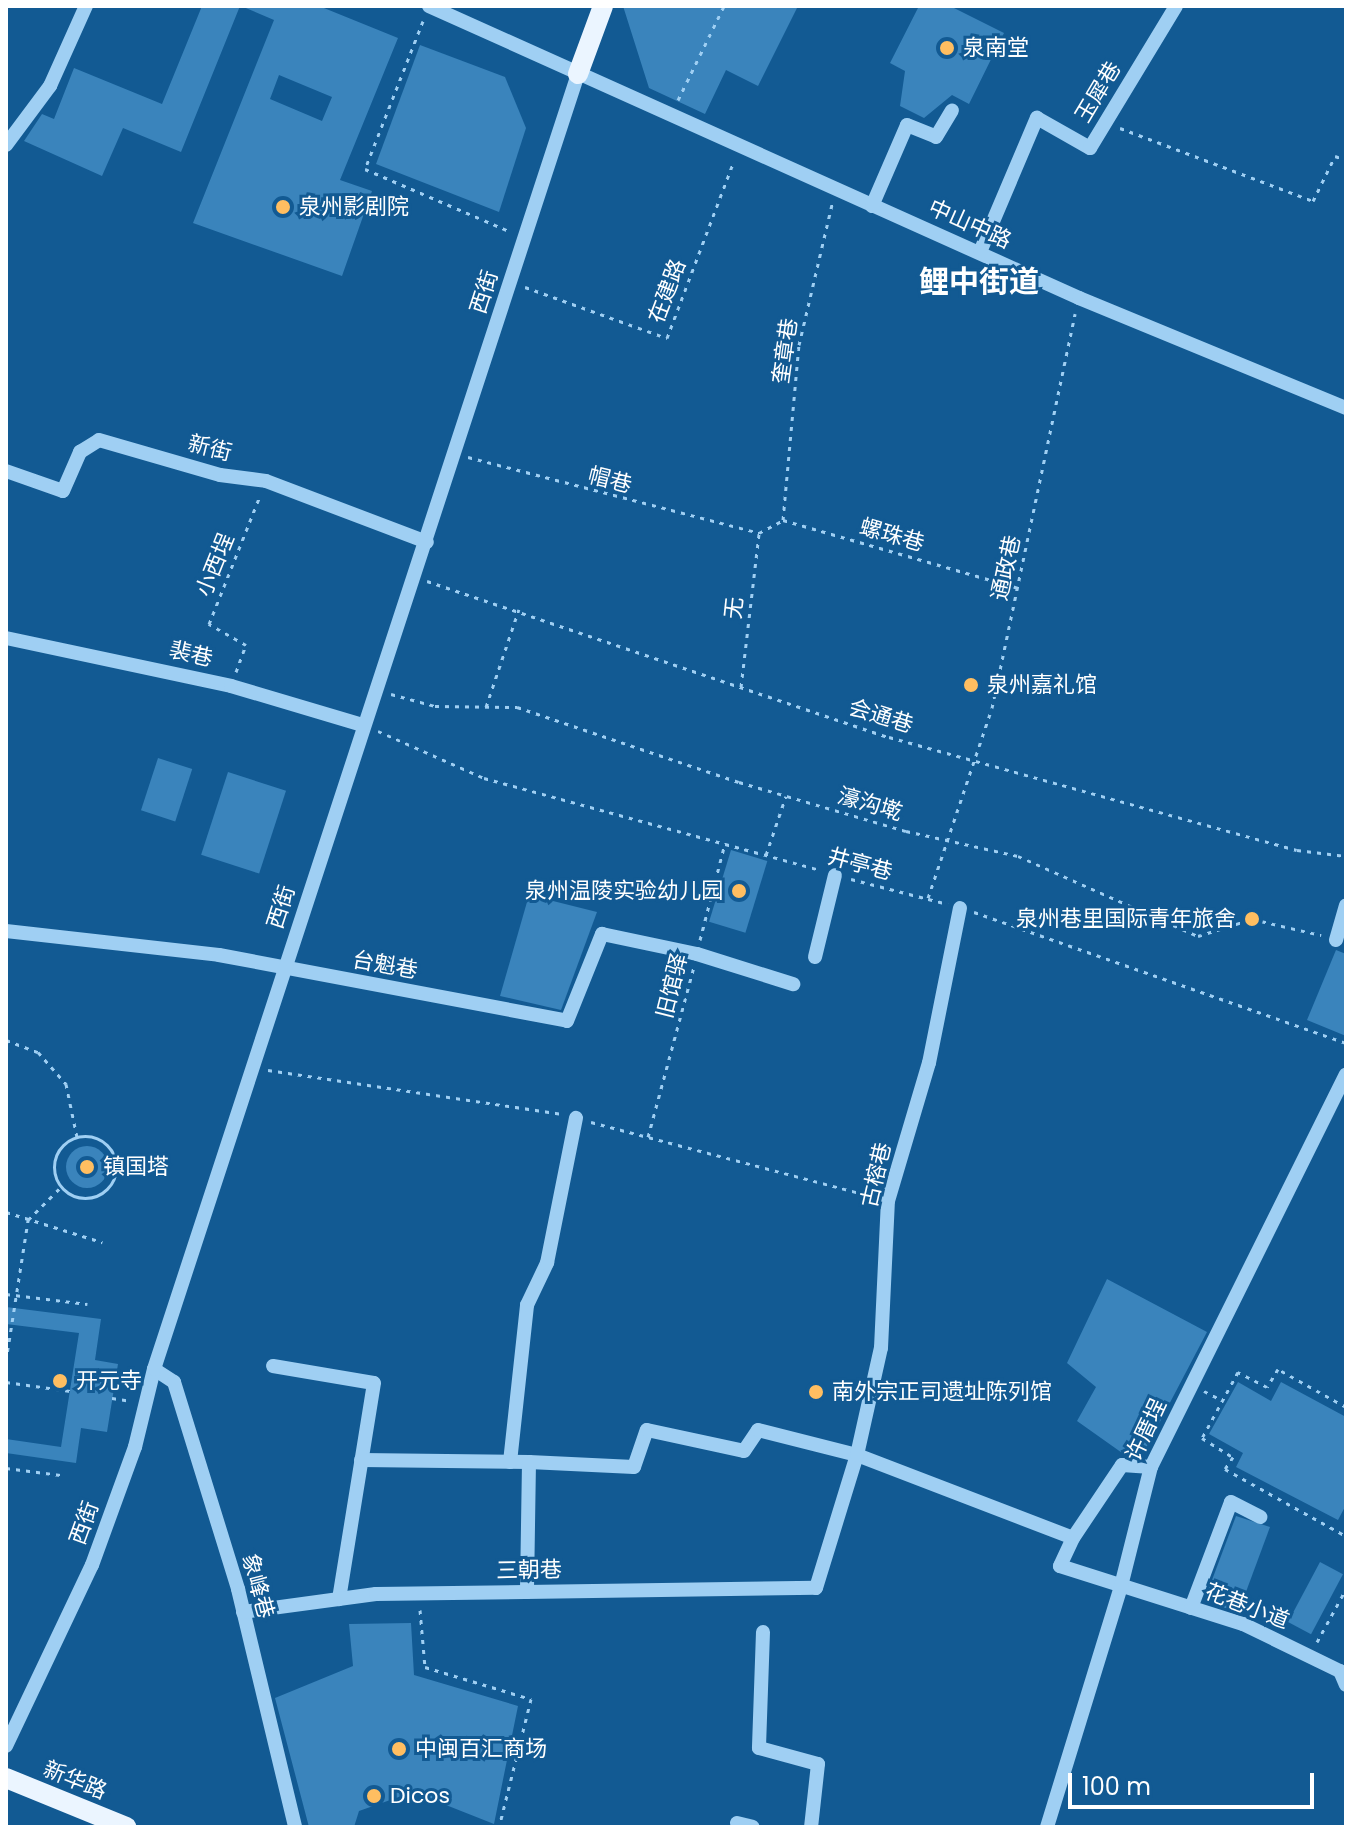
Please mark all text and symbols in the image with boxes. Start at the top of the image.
place label: 泉南堂 [963,35,1029,61]
marker: 泉南堂 [938,39,956,57]
street label: 玉犀巷 [1070,57,1126,127]
place label: 泉州影剧院 [299,194,409,220]
street label: 中山中路 [924,194,1016,254]
marker: 泉州影剧院 [274,198,292,216]
street label: 在建路 [643,255,691,327]
district label: 鲤中街道 [919,264,1039,300]
street label: 西街 [465,267,503,317]
street label: 奎章巷 [767,316,803,386]
street label: 新街 [185,430,235,466]
street label: 帽巷 [585,462,635,498]
street label: 螺珠巷 [857,513,927,557]
street label: 小西埕 [190,529,240,601]
street label: 通政巷 [986,533,1026,603]
street label: 无 [720,596,748,620]
street label: 裴巷 [167,636,215,672]
place label: 泉州嘉礼馆 [987,672,1097,698]
marker: 泉州嘉礼馆 [962,676,980,694]
street label: 会通巷 [846,694,916,738]
street label: 濠沟墘 [835,782,905,826]
street label: 井亭巷 [825,843,895,885]
place label: 泉州温陵实验幼儿园 [525,878,723,904]
street label: 西街 [262,882,300,932]
marker: 泉州温陵实验幼儿园 [730,882,748,900]
place label: 泉州巷里国际青年旅舍 [1016,906,1236,932]
marker: 泉州巷里国际青年旅舍 [1243,910,1261,928]
street label: 台魁巷 [350,946,420,984]
street label: 旧馆驿 [651,951,693,1021]
street label: 古榕巷 [856,1140,896,1210]
place label: 镇国塔 [103,1154,169,1180]
marker: 镇国塔 [78,1158,96,1176]
place label: 开元寺 [76,1368,142,1394]
marker: 开元寺 [51,1372,69,1390]
place label: 南外宗正司遗址陈列馆 [832,1379,1052,1405]
marker: 南外宗正司遗址陈列馆 [807,1383,825,1401]
street label: 许厝埕 [1120,1395,1172,1465]
street label: 西街 [64,1498,104,1548]
street label: 象峰巷 [237,1551,279,1621]
street label: 三朝巷 [496,1556,562,1584]
street label: 花巷小道 [1201,1578,1293,1634]
place label: 中闽百汇商场 [415,1736,547,1762]
marker: 中闽百汇商场 [390,1740,408,1758]
street label: 新华路 [39,1755,111,1805]
scale bar [1072,1757,1318,1807]
text: 100 m [1082,1770,1151,1803]
place label: Dicos [390,1783,450,1809]
marker: Dicos [365,1787,383,1805]

